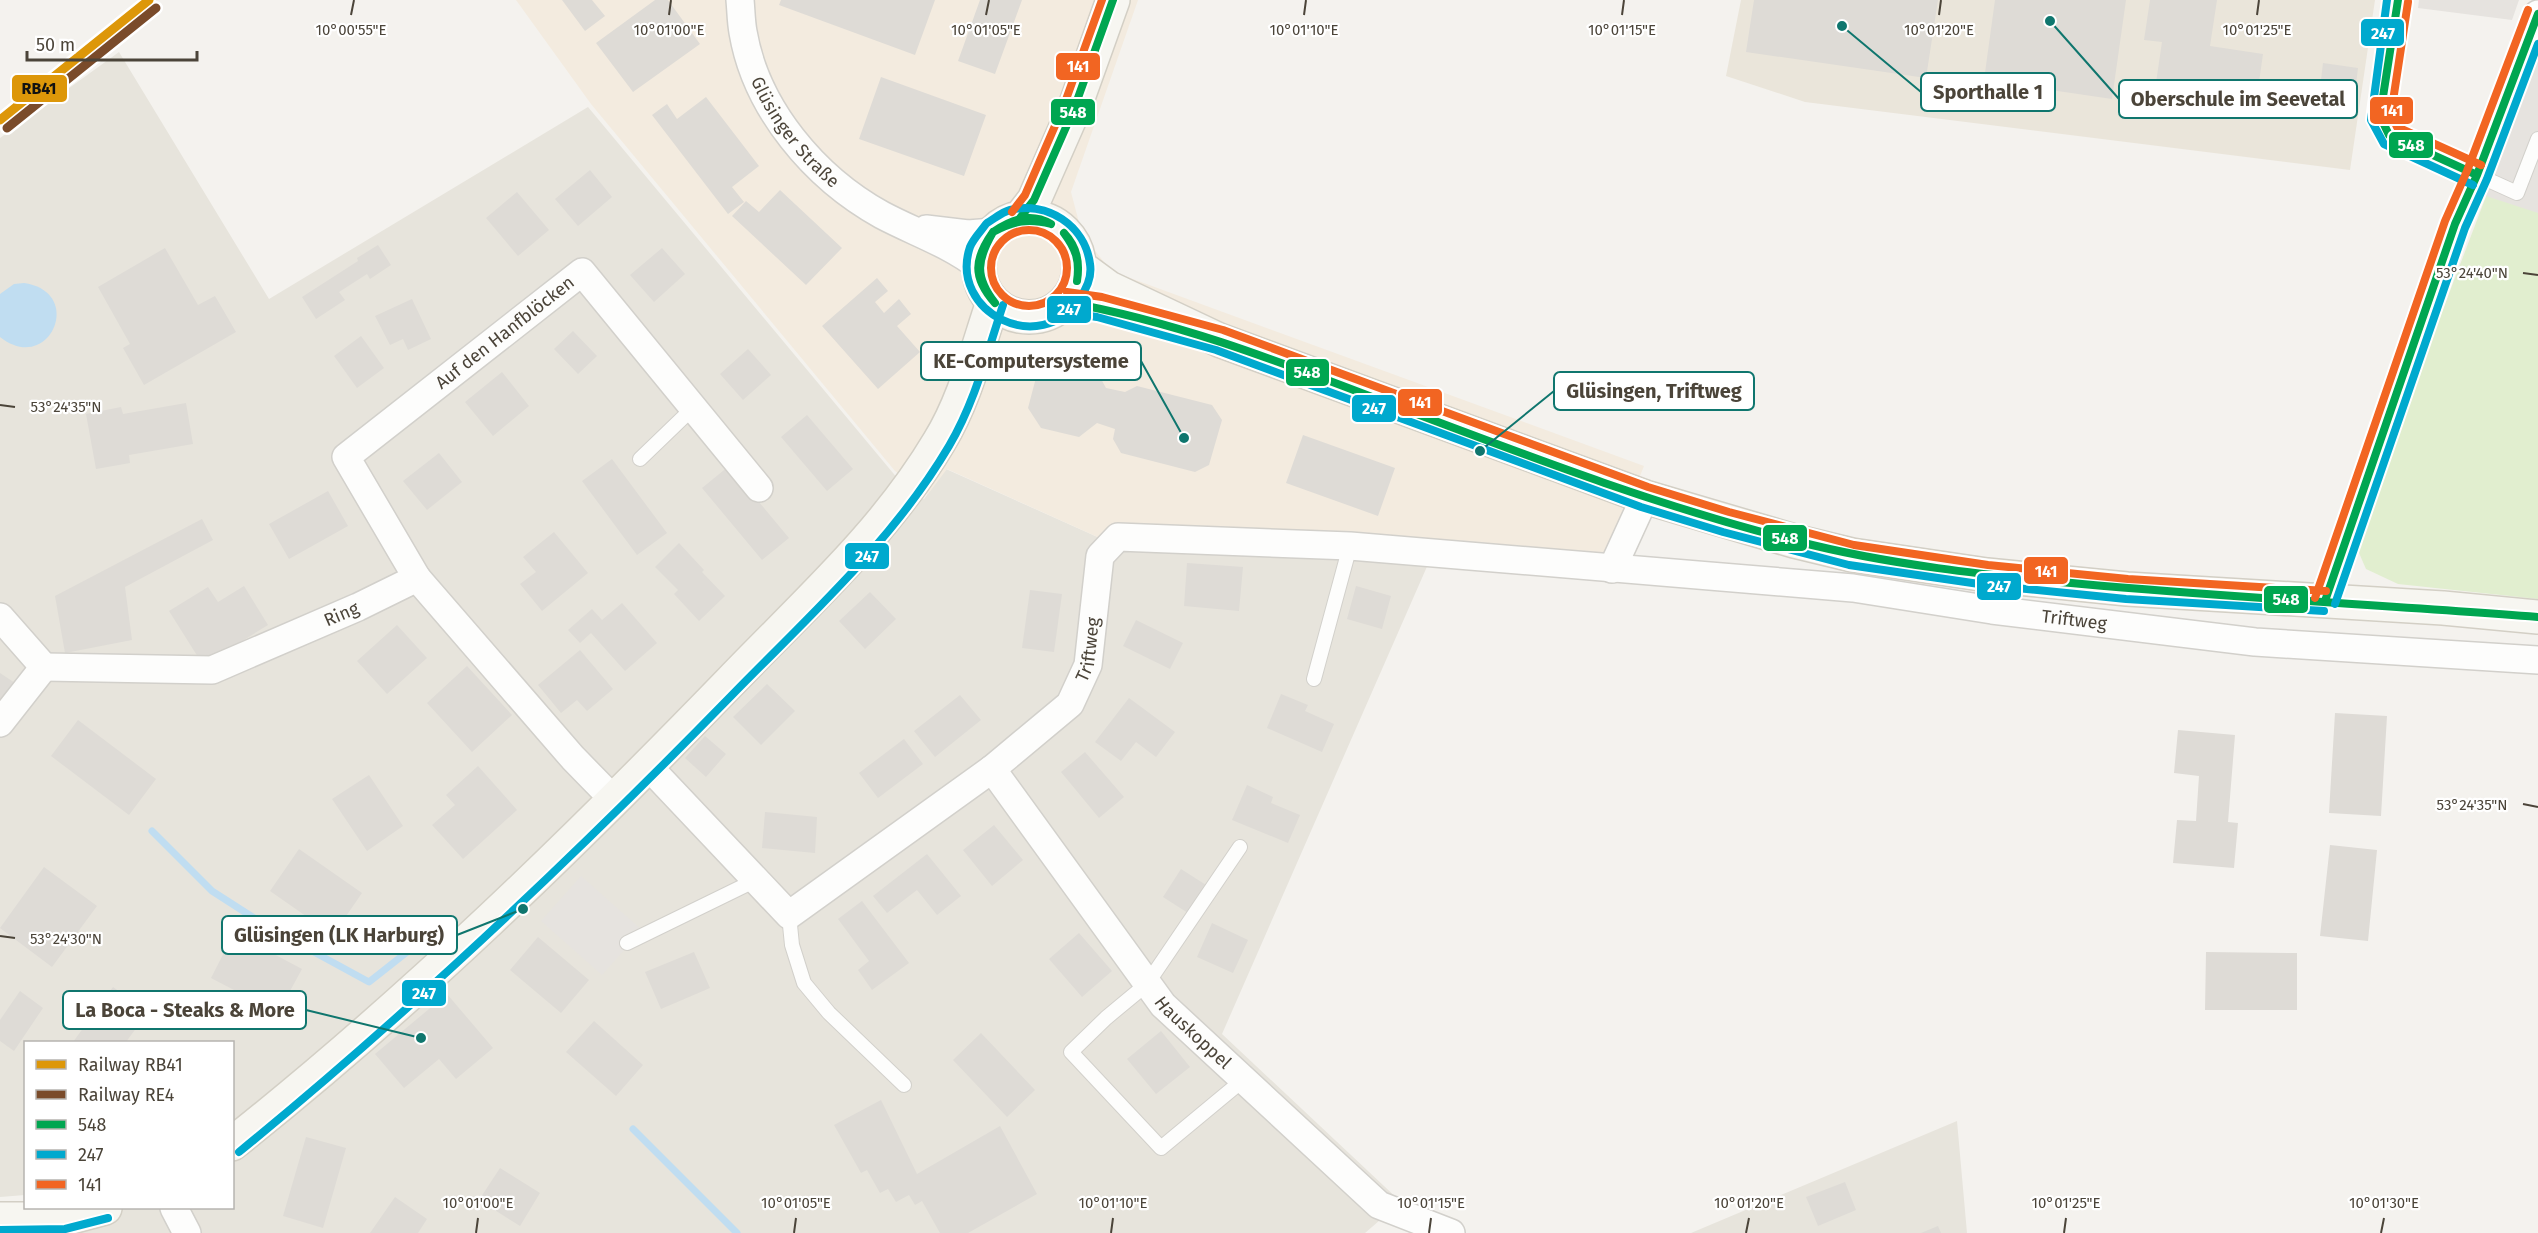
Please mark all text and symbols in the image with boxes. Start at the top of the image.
line badge: 247 [2360,18,2405,47]
text: 10°00'55"E [315,21,387,39]
text: 10°01'00"E [634,21,704,39]
text: 10°01'05"E [951,21,1021,39]
text: 10°01'10"E [1269,21,1339,39]
text: 10°01'15"E [1588,21,1656,39]
text: 10°01'20"E [1904,21,1974,39]
text: 10°01'25"E [2223,21,2292,39]
scale bar [27,24,196,62]
text: 247 [2371,24,2395,43]
text: 50 m [36,34,75,56]
line badge: 141 [1055,52,1101,81]
text: 141 [1067,57,1089,76]
street label: Glüsinger Straße [746,73,844,192]
callout: Sporthalle 1 [1921,73,2055,111]
line badge: RB41 [11,74,68,103]
text: RB41 [22,79,56,98]
text: Sporthalle 1 [1933,80,2043,104]
callout: Oberschule im Seevetal [2119,80,2357,118]
text: Oberschule im Seevetal [2131,87,2345,111]
line badge: 141 [2369,96,2414,125]
line badge: 548 [1050,98,1096,126]
text: 141 [2381,101,2403,120]
text: 548 [1060,103,1086,122]
line badge: 548 [2388,131,2434,159]
text: 548 [2398,136,2424,155]
text: 53°24'40"N [2436,264,2508,282]
street label: Auf den Hanfblöcken [431,271,579,394]
line badge: 247 [1046,295,1092,324]
text: 247 [1057,300,1081,319]
callout: KE-Computersysteme [921,342,1141,380]
text: KE-Computersysteme [933,349,1129,373]
line badge: 548 [1285,358,1330,387]
text: 548 [1294,363,1320,382]
callout: Glüsingen, Triftweg [1554,372,1754,410]
text: Glüsingen, Triftweg [1566,379,1743,403]
line badge: 141 [1397,388,1443,417]
text: 141 [1409,393,1431,412]
line badge: 247 [1351,394,1397,423]
text: 53°24'35"N [30,398,102,416]
text: 247 [1362,399,1386,418]
line badge: 548 [1762,524,1808,552]
text: 548 [1772,529,1798,548]
line badge: 247 [844,542,890,570]
text: 247 [855,547,879,566]
line badge: 141 [2023,556,2069,585]
text: 141 [2035,562,2057,581]
line badge: 247 [1976,572,2022,601]
text: 247 [1987,577,2011,596]
line badge: 548 [2263,585,2309,614]
text: 548 [2273,590,2299,609]
street label: Ring [321,597,363,631]
street label: Triftweg [2040,605,2109,635]
street label: Triftweg [1071,615,1104,685]
text: 53°24'35"N [2436,796,2508,814]
callout: Glüsingen (LK Harburg) [222,916,457,954]
text: Glüsingen (LK Harburg) [234,923,445,947]
text: 53°24'30"N [30,930,102,948]
line badge: 247 [401,979,447,1007]
text: 247 [412,984,436,1003]
callout: La Boca - Steaks & More [63,991,306,1029]
street label: Hauskoppel [1149,992,1236,1074]
text: La Boca - Steaks & More [75,998,295,1022]
legend [24,1041,234,1209]
text: Railway RB41 [78,1054,183,1076]
text: Railway RE4 [78,1084,175,1106]
text: 548 [78,1114,107,1136]
text: 247 [78,1144,104,1166]
text: 141 [78,1174,102,1196]
text: 10°01'00"E [443,1194,513,1212]
text: 10°01'05"E [761,1194,831,1212]
text: 10°01'10"E [1078,1194,1148,1212]
text: 10°01'15"E [1397,1194,1465,1212]
text: 10°01'20"E [1714,1194,1784,1212]
text: 10°01'25"E [2032,1194,2101,1212]
text: 10°01'30"E [2349,1194,2419,1212]

